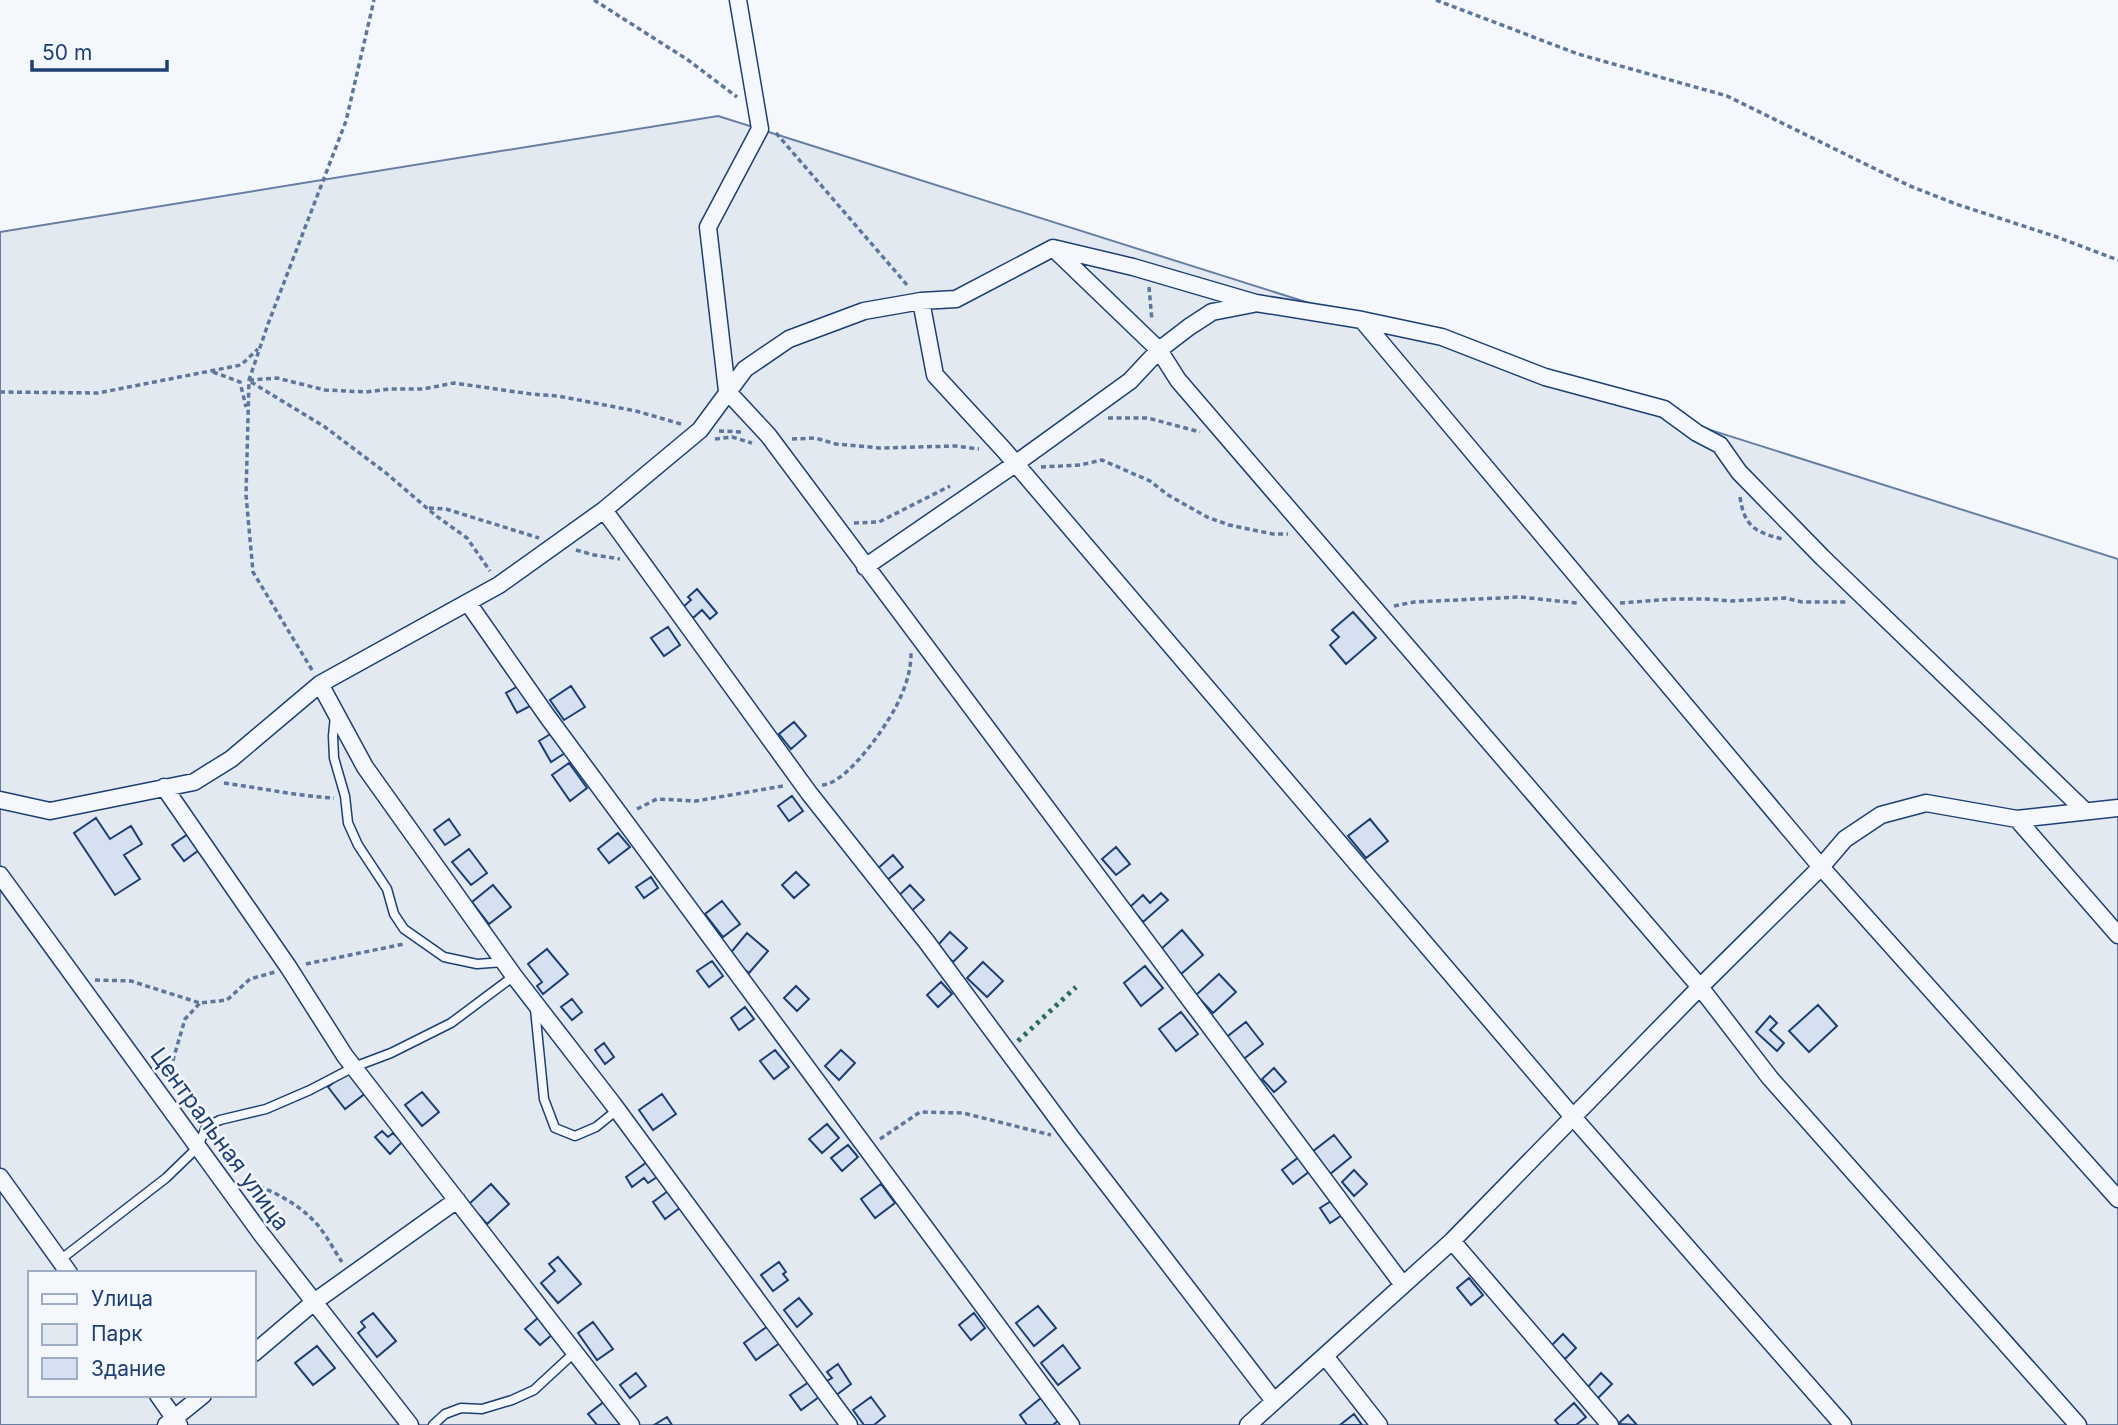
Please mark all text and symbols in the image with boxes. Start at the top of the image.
scale bar [32,28,166,72]
text: 50 m [42,40,92,65]
street label: Центральная улица [144,1042,296,1236]
legend [28,1271,256,1397]
text: Улица [91,1286,153,1311]
text: Парк [91,1321,143,1346]
text: Здание [91,1356,166,1381]

